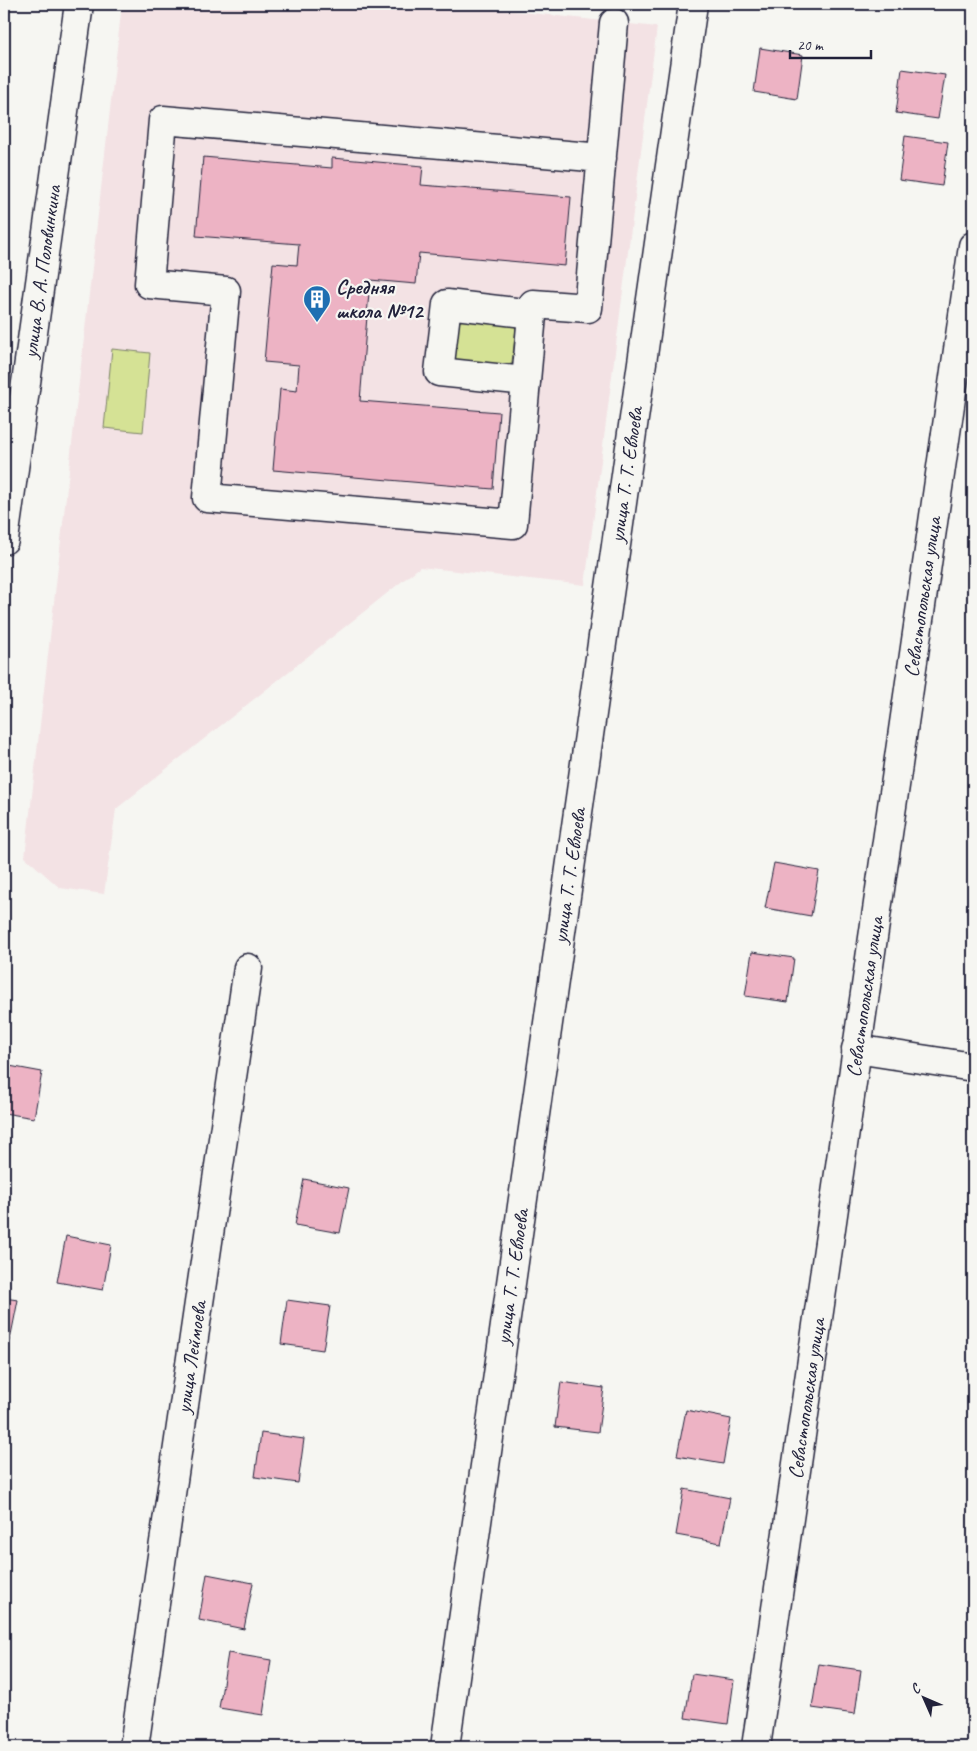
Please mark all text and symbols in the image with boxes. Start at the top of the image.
scale bar [790,28,871,60]
text: 20 m [797,36,824,55]
street label: улица В. А. Половинкина [16,182,67,362]
place label: Средняя школа №12 [336,274,425,324]
building icon: Средняя школа №12 [302,284,332,323]
street label: улица Т. Т. Евлоева [603,403,649,546]
street label: Севастопольская улица [898,513,947,679]
street label: улица Т. Т. Евлоева [546,804,592,947]
street label: Севастопольская улица [840,913,889,1079]
street label: улица Т. Т. Евлоева [489,1205,535,1348]
street label: улица Леймоева [170,1297,212,1417]
street label: Севастопольская улица [782,1314,831,1481]
north arrow [900,1674,950,1724]
text: С [907,1679,925,1698]

